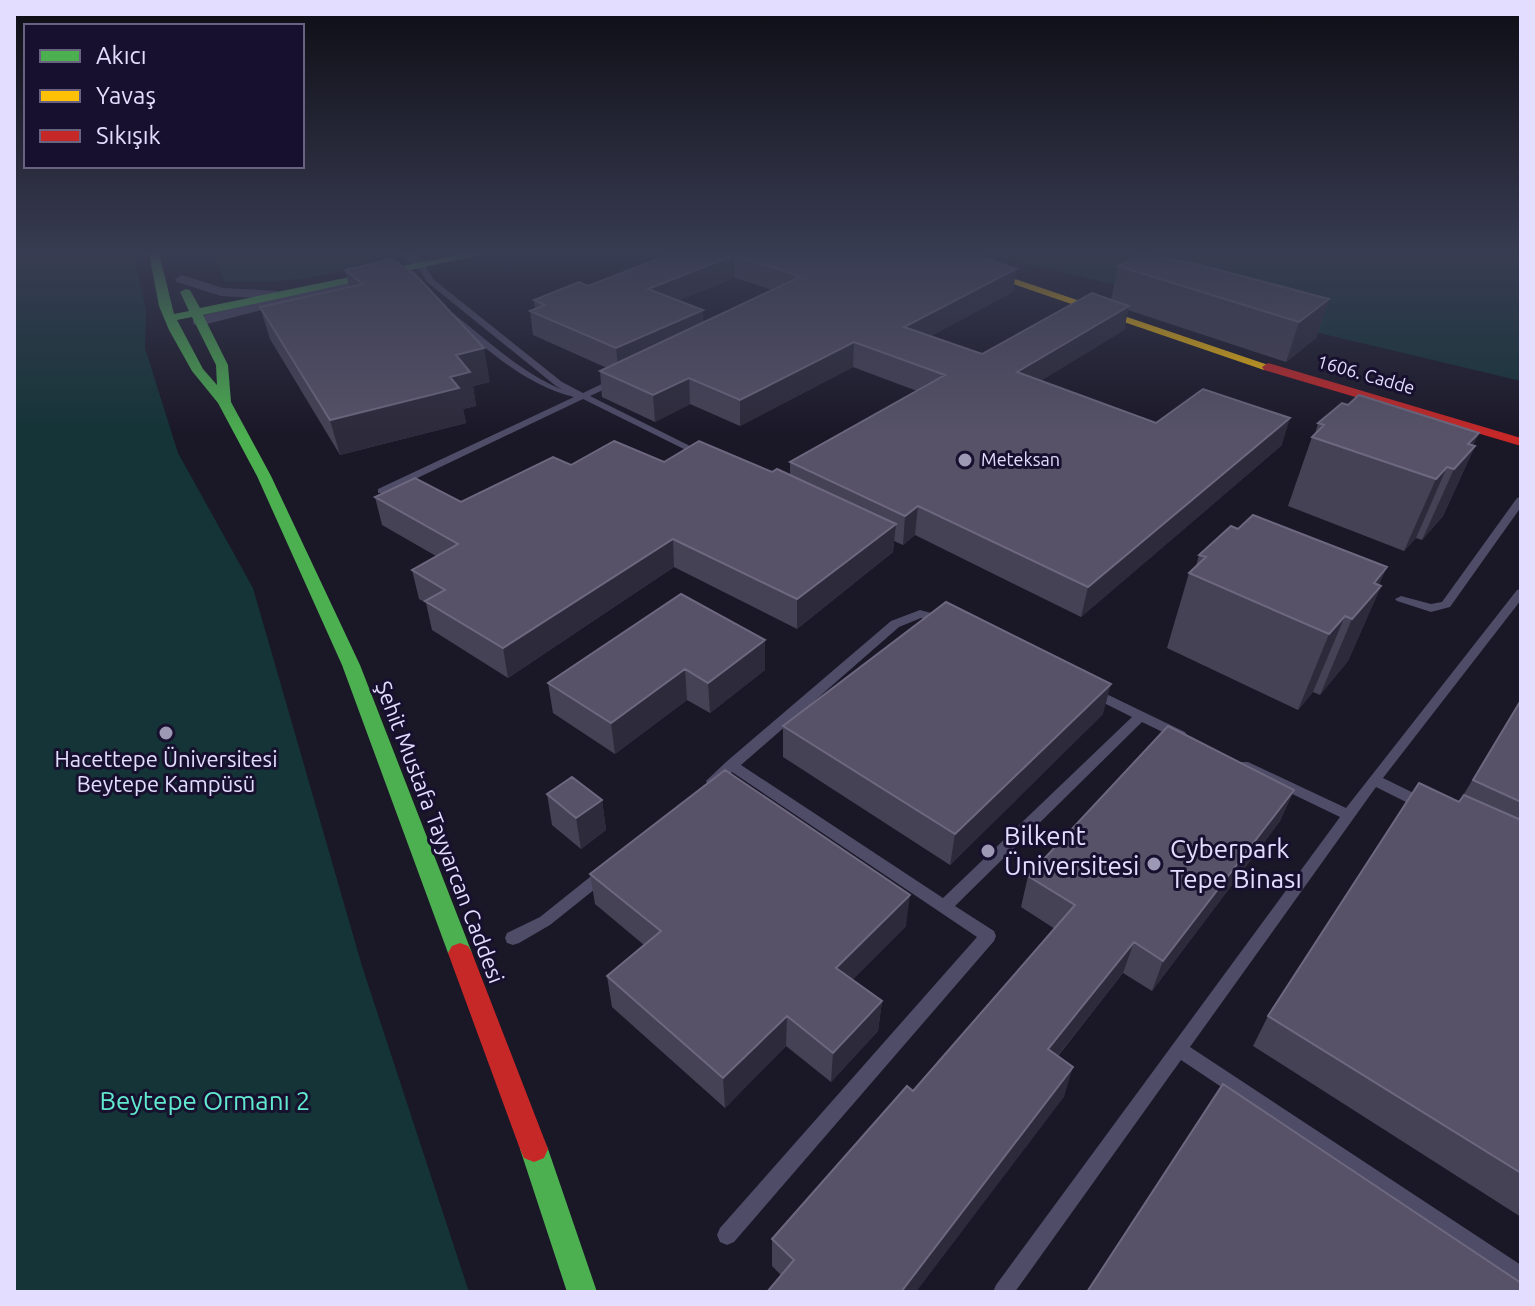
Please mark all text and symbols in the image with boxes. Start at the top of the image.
legend [24,24,304,168]
text: Akıcı [96,42,147,69]
text: Yavaş [96,82,156,109]
text: Sıkışık [96,122,161,149]
street label: 1606. Cadde [1315,351,1417,397]
place label: Meteksan [981,449,1060,469]
marker: Meteksan [956,451,974,469]
street label: Şehit Mustafa Tayyarcan Caddesi [371,677,510,986]
marker: Hacettepe Üniversitesi Beytepe Kampüsü [157,724,175,742]
place label: Hacettepe Üniversitesi Beytepe Kampüsü [55,746,278,796]
place label: Bilkent Üniversitesi [1004,821,1139,880]
place label: Cyberpark Tepe Binası [1170,834,1302,893]
marker: Bilkent Üniversitesi [979,842,997,860]
marker: Cyberpark Tepe Binası [1145,855,1163,873]
park label: Beytepe Ormanı 2 [99,1086,311,1115]

